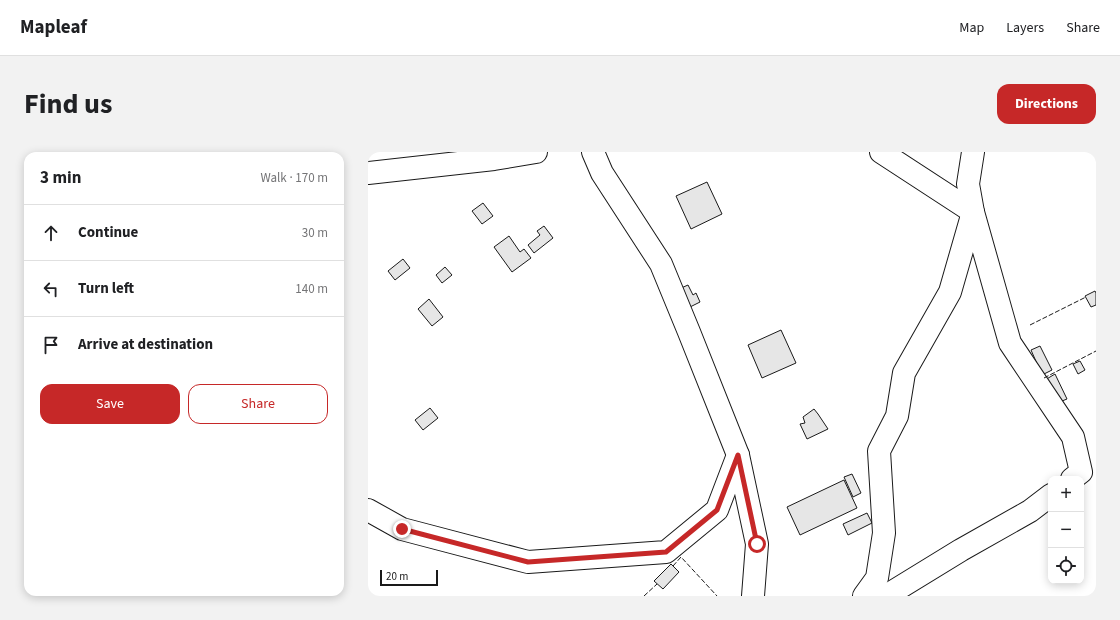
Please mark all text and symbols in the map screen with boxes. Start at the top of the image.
text: Mapleaf [20,14,87,41]
text: Map [959,18,984,38]
text: Layers [1006,18,1044,38]
text: Share [1066,18,1100,38]
text: Find us [24,84,112,124]
button: Directions [997,84,1096,124]
text: 3 min [40,166,81,190]
text: Walk · 170 m [260,169,328,187]
icon: ahead [40,222,62,244]
text: Continue [78,222,138,243]
text: 30 m [302,224,328,242]
icon: left [40,278,62,300]
text: Turn left [78,278,134,299]
text: 140 m [295,280,328,298]
icon: arrive [40,334,62,356]
text: Arrive at destination [78,334,213,355]
button: Save [40,384,180,424]
button: Share [188,384,328,424]
map controls [1048,476,1084,584]
button: + [1048,476,1084,512]
button: − [1048,512,1084,548]
route end [393,520,411,538]
route start [748,535,766,553]
button: locate [1048,548,1084,584]
scale bar [380,568,438,587]
text: 20 m [386,569,408,584]

